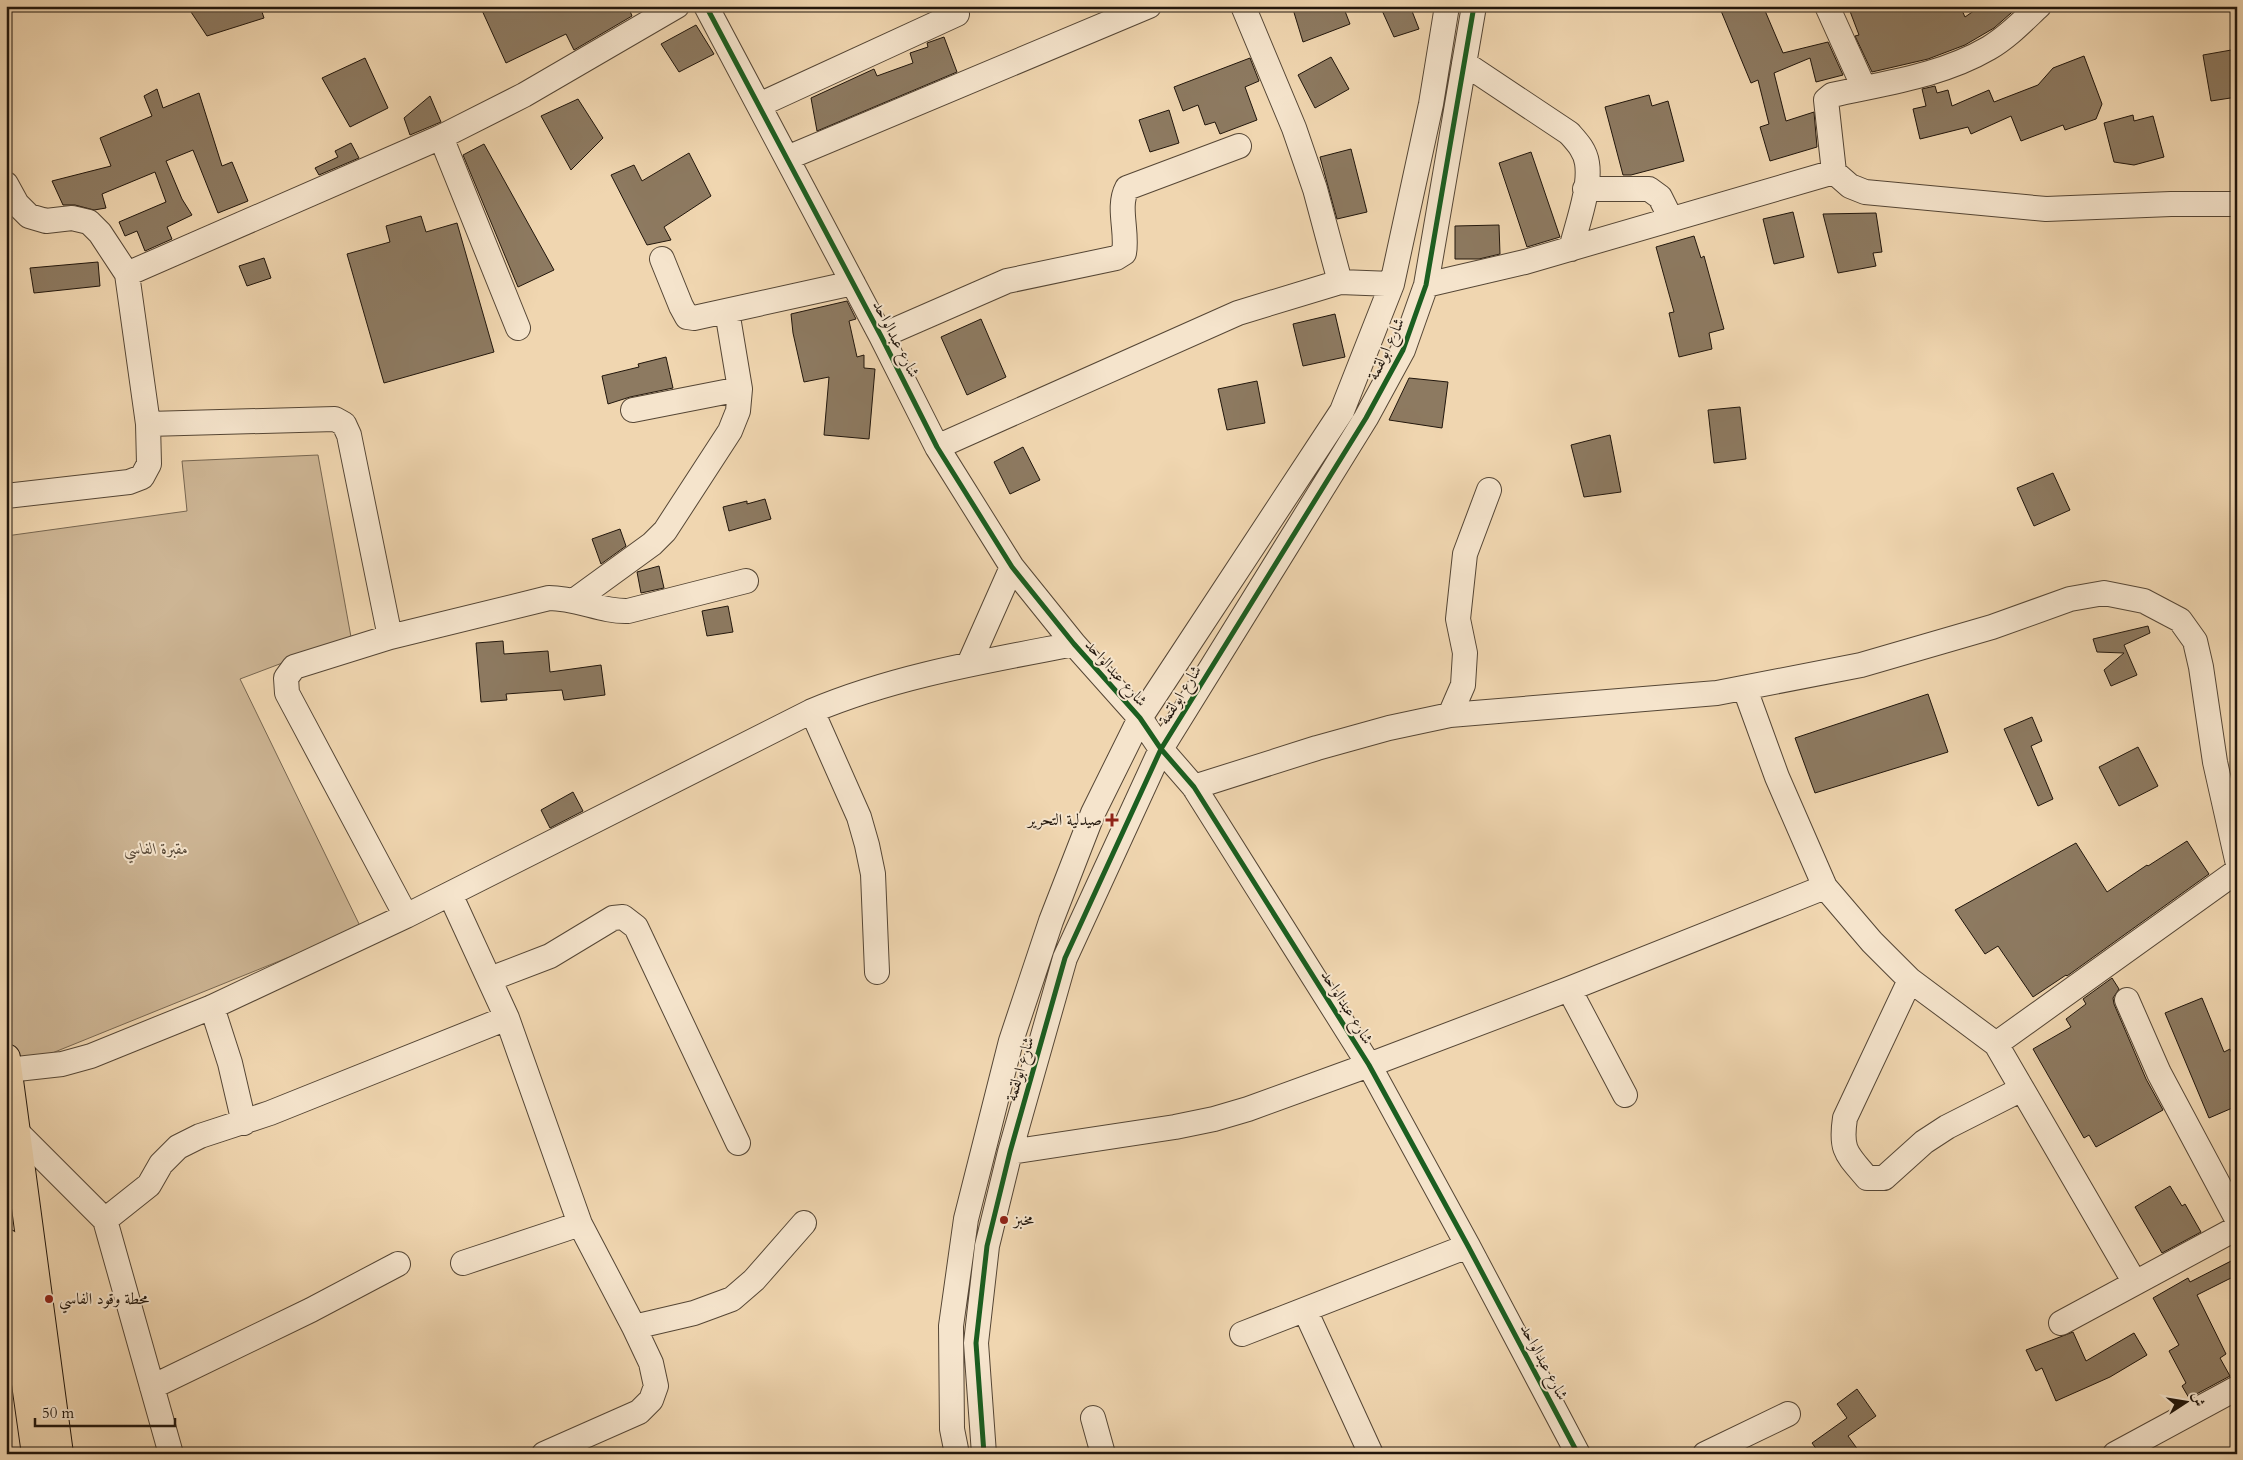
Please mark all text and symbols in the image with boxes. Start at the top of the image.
street label: شارع عبدالواحد [865,297,925,382]
street label: شارع ابولقمة [1362,314,1412,385]
street label: شارع عبدالواحد [1078,635,1152,713]
street label: شارع ابولقمة [1153,661,1209,730]
place label: صيدلية التحرير [1026,809,1102,831]
marker: صيدلية التحرير [1106,814,1118,826]
park label: مقبرة الفاسي [124,838,188,864]
street label: شارع عبدالواحد [1314,966,1378,1049]
street label: شارع ابولقمة [1000,1034,1042,1105]
place label: مخبز [1012,1209,1034,1231]
marker: مخبز [998,1214,1010,1226]
place label: محطة وقود الفاسي [59,1288,149,1314]
marker: محطة وقود الفاسي [43,1293,55,1305]
street label: شارع عبدالواحد [1513,1320,1573,1405]
north arrow [2160,1378,2210,1428]
text: ش [2187,1391,2209,1408]
scale bar [35,1395,175,1427]
text: 50 m [42,1403,74,1423]

